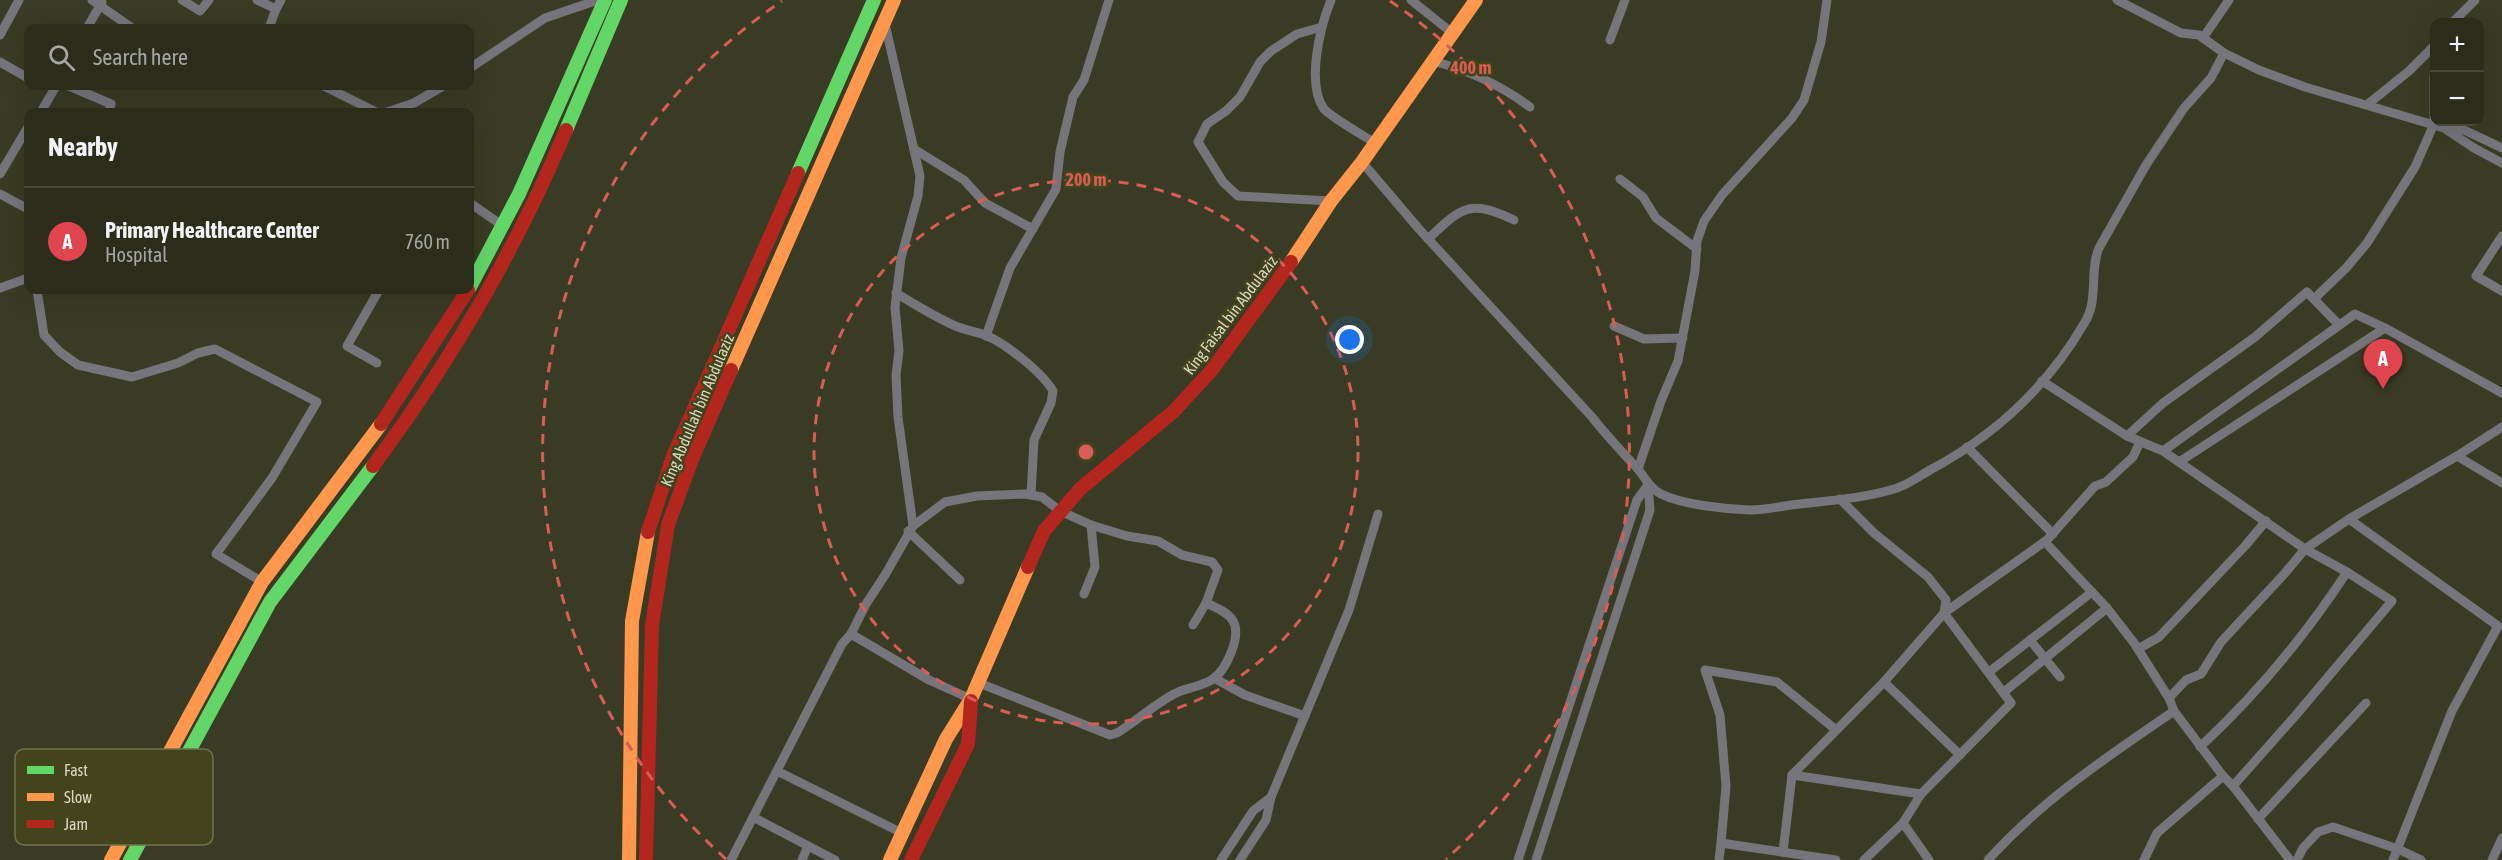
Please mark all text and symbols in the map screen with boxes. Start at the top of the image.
map controls [2430,18,2484,126]
button: + [2430,18,2484,72]
search box [24,24,474,90]
icon: search [45,41,78,74]
text: Search here [93,44,188,70]
text: 400 m [1450,57,1491,78]
button: − [2430,72,2484,126]
text: Nearby [48,132,118,162]
text: 200 m [1066,169,1106,190]
text: Primary Healthcare Center [105,217,319,243]
text: A [63,230,72,253]
text: 760 m [405,230,450,253]
text: Hospital [105,243,168,266]
street label: King Faisal bin Abdulaziz [1179,252,1281,379]
your location [1335,325,1364,354]
street label: King Abdullah bin Abdulaziz [657,331,738,489]
pin: A [2364,340,2402,389]
centre of rings [1076,442,1096,462]
legend [15,749,213,845]
text: Fast [64,761,88,779]
text: Slow [64,788,92,806]
text: Jam [64,815,88,833]

